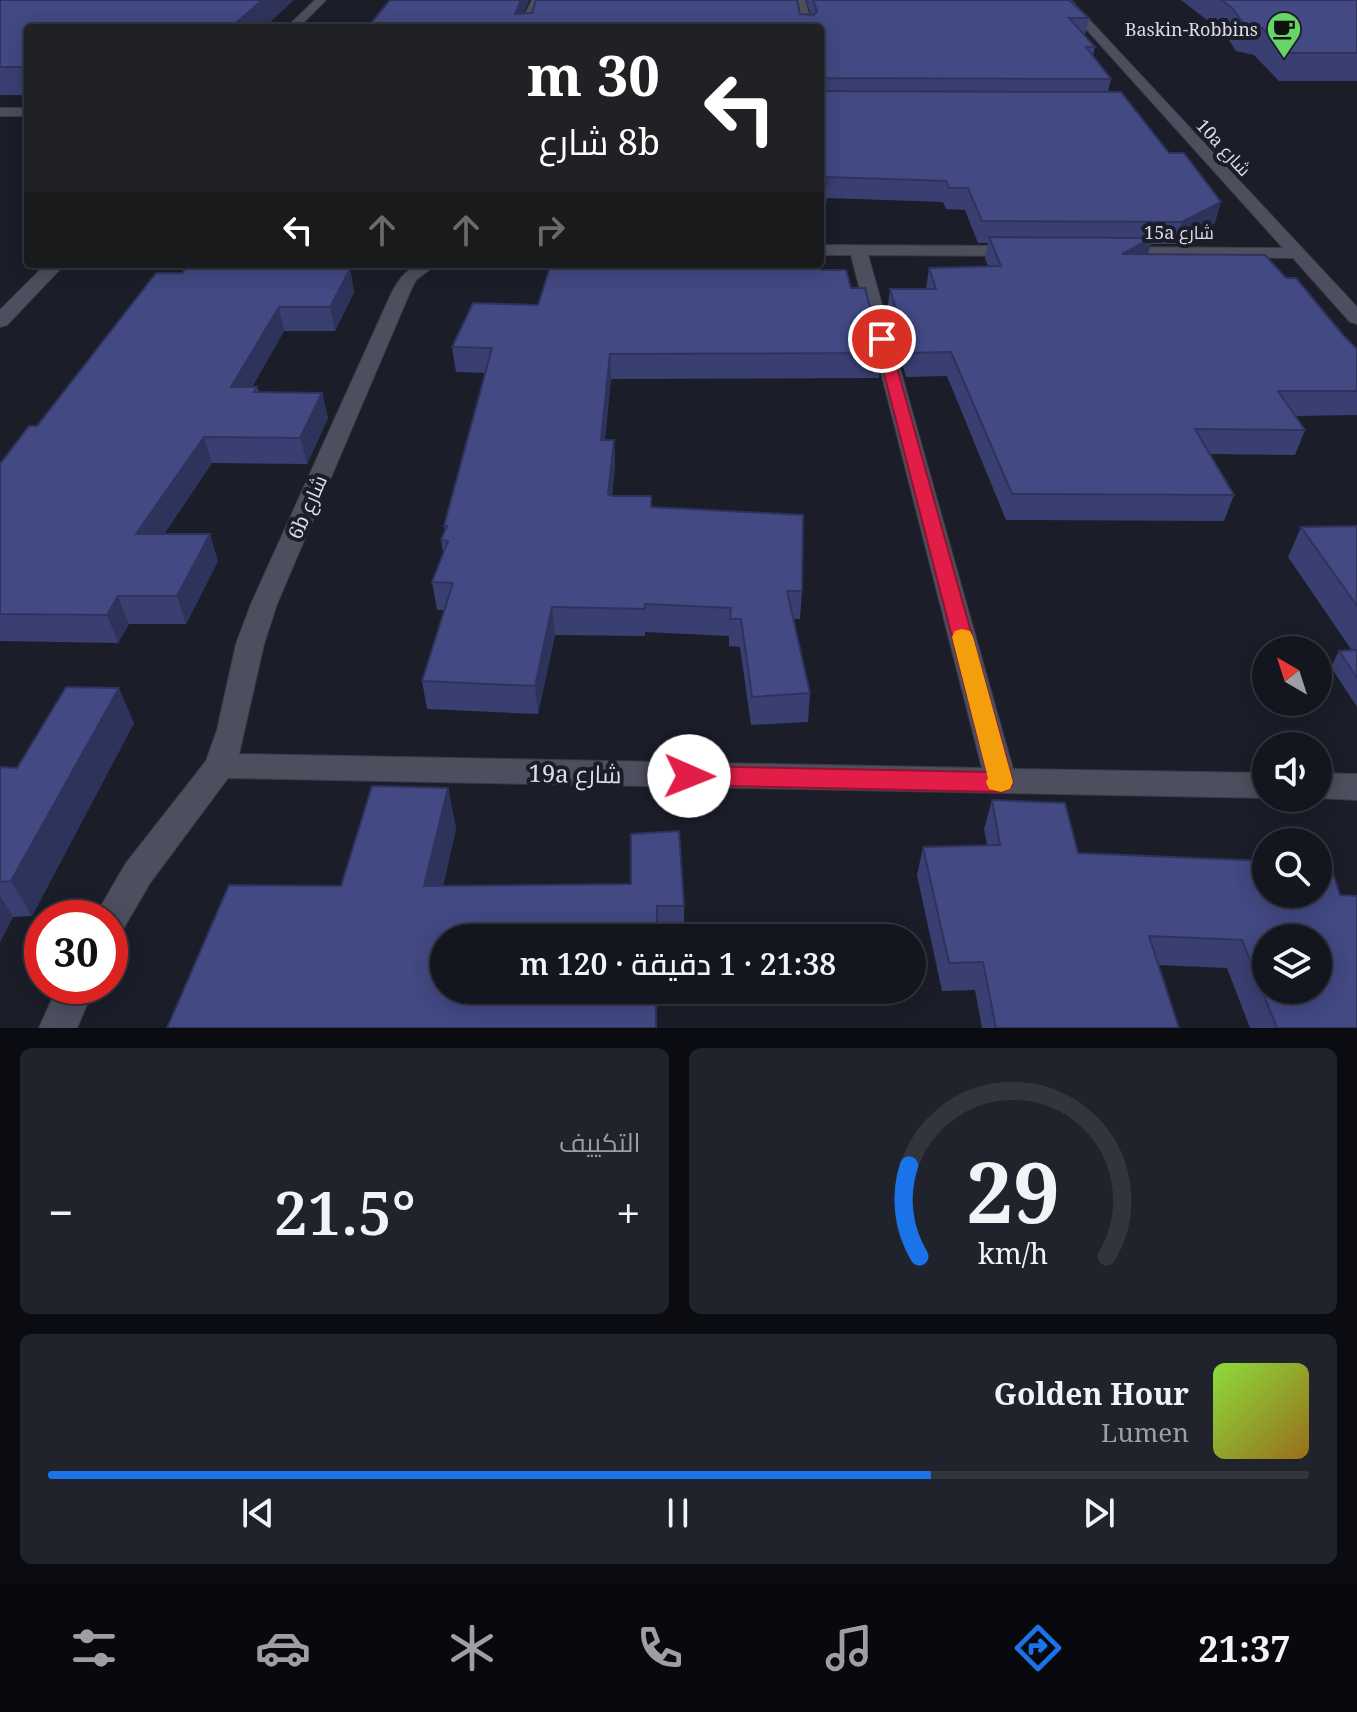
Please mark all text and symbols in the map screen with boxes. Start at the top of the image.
cafe icon: Baskin-Robbins [1265,10,1303,60]
place label: Baskin-Robbins [1125,17,1258,41]
text: 30 m [527,36,660,112]
icon: left [688,56,792,160]
street label: 10a شارع [1191,113,1257,181]
text: 8b شارع [539,117,660,166]
icon: left [276,208,320,252]
icon: ahead [360,208,404,252]
icon: ahead [444,208,488,252]
icon: right [528,208,572,252]
street label: 15a شارع [1144,220,1214,245]
pin [848,305,916,373]
icon: arrive [860,317,904,361]
street label: 6b شارع [281,471,334,544]
north arrow [1252,636,1332,716]
map controls [1252,636,1332,1004]
button: sound [1252,732,1332,812]
position arrow [647,734,731,818]
street label: 19a شارع [528,756,622,791]
button: search [1252,828,1332,908]
speed limit sign: 30 [24,900,128,1004]
button: layers [1252,924,1332,1004]
text: 21:38 · 1 دقيقة · 120 m [520,943,836,984]
text: التكييف [559,1124,641,1160]
text: 29 [966,1134,1060,1247]
text: 21.5° [274,1171,416,1253]
text: − [48,1182,73,1242]
text: + [616,1182,641,1242]
text: km/h [978,1233,1048,1272]
text: Golden Hour [994,1373,1189,1414]
text: Lumen [1101,1414,1189,1450]
icon: previous [236,1491,280,1535]
icon: pause [656,1491,700,1535]
icon: next [1077,1491,1121,1535]
icon: filters [66,1620,122,1676]
icon: car [255,1620,311,1676]
icon: climate [444,1620,500,1676]
icon: phone [632,1620,688,1676]
icon: music [821,1620,877,1676]
icon: directions [1010,1620,1066,1676]
text: 21:37 [1198,1624,1291,1673]

